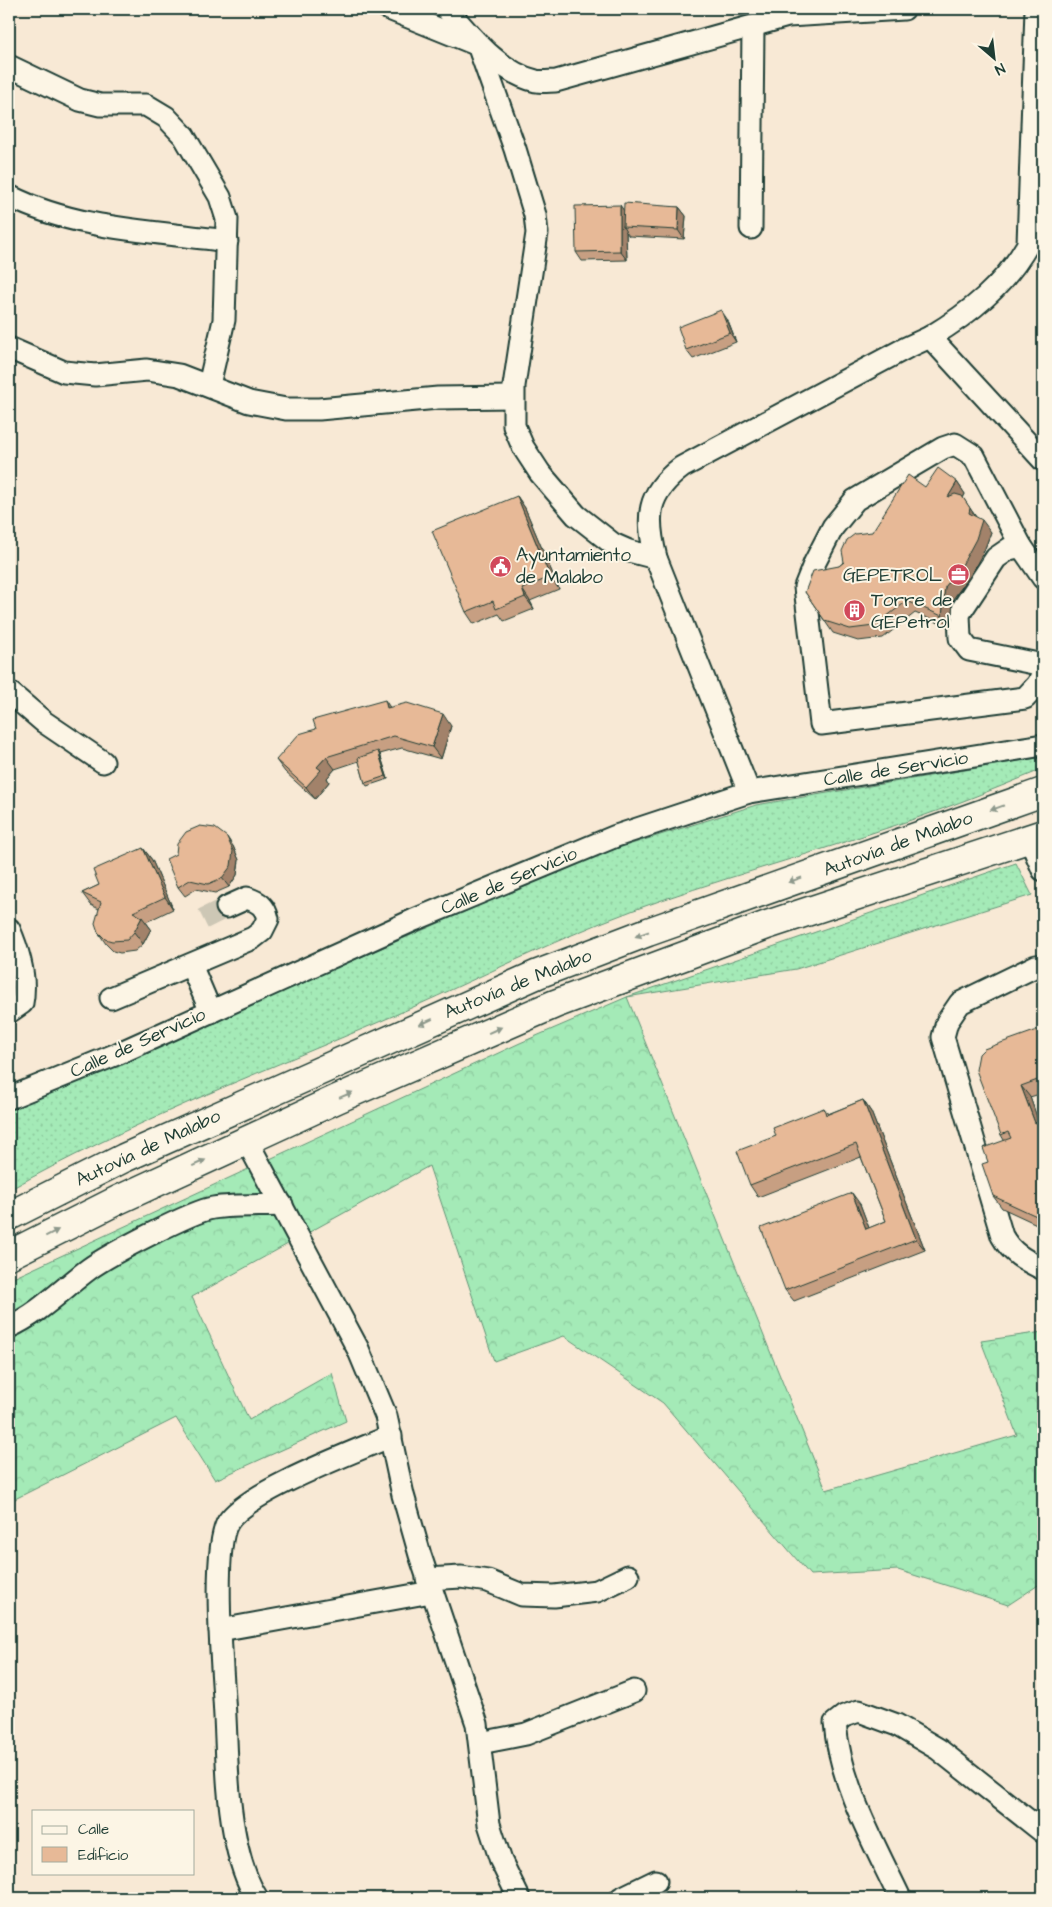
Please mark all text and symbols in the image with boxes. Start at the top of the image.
north arrow [970,32,1020,82]
text: N [991,58,1008,80]
place label: Ayuntamiento de Malabo [516,542,631,591]
public building icon: Ayuntamiento de Malabo [488,554,512,578]
place label: GEPETROL [843,562,942,589]
office icon: GEPETROL [946,563,970,587]
place label: Torre de GEPetrol [871,587,952,636]
building icon: Torre de GEPetrol [843,599,867,623]
street label: Calle de Servicio [822,744,970,794]
street label: Autovía de Malabo [820,804,977,884]
one-way arrow [990,805,1005,812]
street label: Calle de Servicio [437,840,582,922]
one-way arrow [787,877,802,885]
one-way arrow [634,931,649,938]
street label: Autovía de Malabo [440,942,596,1026]
street label: Calle de Servicio [66,1001,210,1085]
one-way arrow [419,1019,433,1027]
one-way arrow [488,1026,502,1034]
one-way arrow [339,1090,353,1098]
street label: Autovía de Malabo [71,1102,225,1193]
one-way arrow [192,1158,206,1166]
one-way arrow [45,1229,60,1237]
legend [32,1810,195,1874]
text: Calle [78,1819,109,1840]
text: Edificio [78,1845,129,1866]

